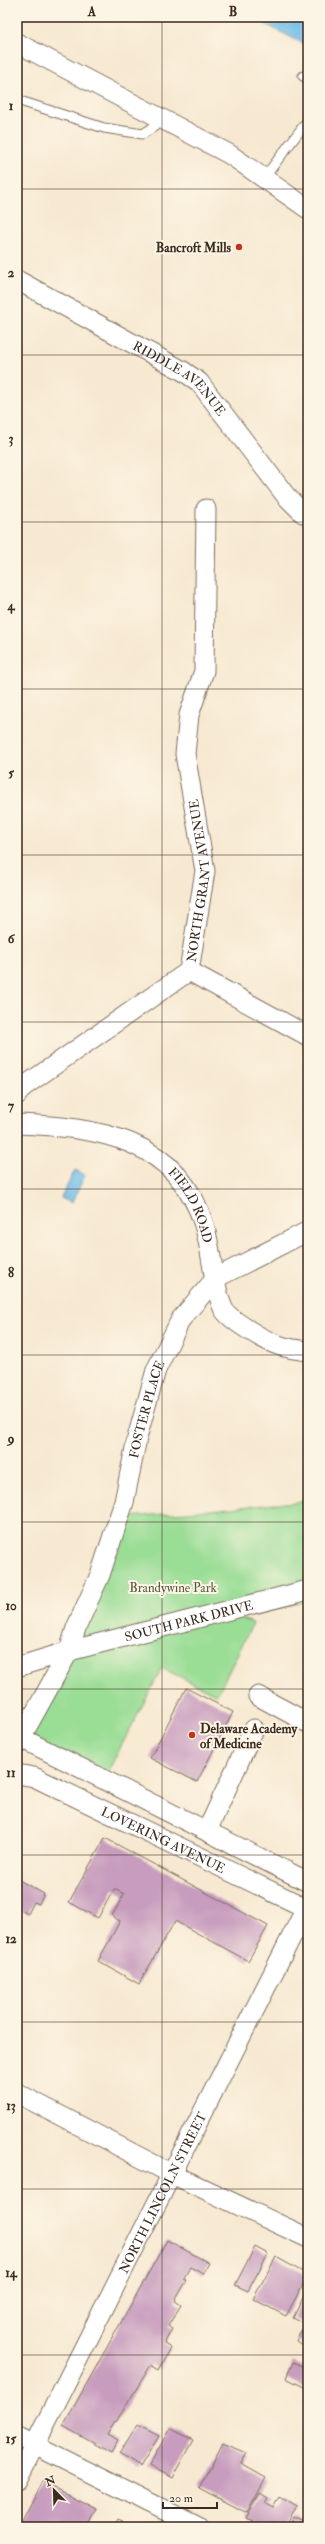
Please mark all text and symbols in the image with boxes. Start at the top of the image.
text: A [87,4,97,20]
text: B [229,4,237,20]
text: 1 [9,98,14,114]
place label: Bancroft Mills [156,240,232,256]
marker: Bancroft Mills [234,242,244,252]
text: 2 [8,265,15,281]
street label: RIDDLE AVENUE [130,338,229,419]
text: 3 [9,431,14,447]
text: 4 [6,598,15,614]
text: 5 [8,765,14,781]
street label: NORTH GRANT AVENUE [184,798,214,963]
text: 6 [8,931,16,947]
text: 7 [8,1098,15,1114]
street label: FIELD ROAD [165,1164,215,1245]
text: 8 [8,1265,14,1281]
street label: FOSTER PLACE [126,1358,169,1460]
text: 9 [6,1431,15,1447]
park label: Brandywine Park [129,1580,217,1597]
street label: SOUTH PARK DRIVE [123,1597,255,1645]
text: 10 [5,1598,17,1614]
place label: Delaware Academy of Medicine [200,1721,298,1752]
marker: Delaware Academy of Medicine [187,1730,197,1740]
text: 11 [6,1765,16,1781]
street label: LOVERING AVENUE [98,1804,228,1877]
text: 12 [5,1931,17,1947]
text: 13 [6,2098,16,2114]
street label: NORTH LINCOLN STREET [116,2109,211,2276]
text: 14 [5,2265,18,2281]
text: 15 [6,2431,16,2447]
north arrow [34,2470,74,2510]
text: N [42,2473,58,2490]
scale bar [163,2484,217,2510]
text: 20 m [169,2491,194,2506]

